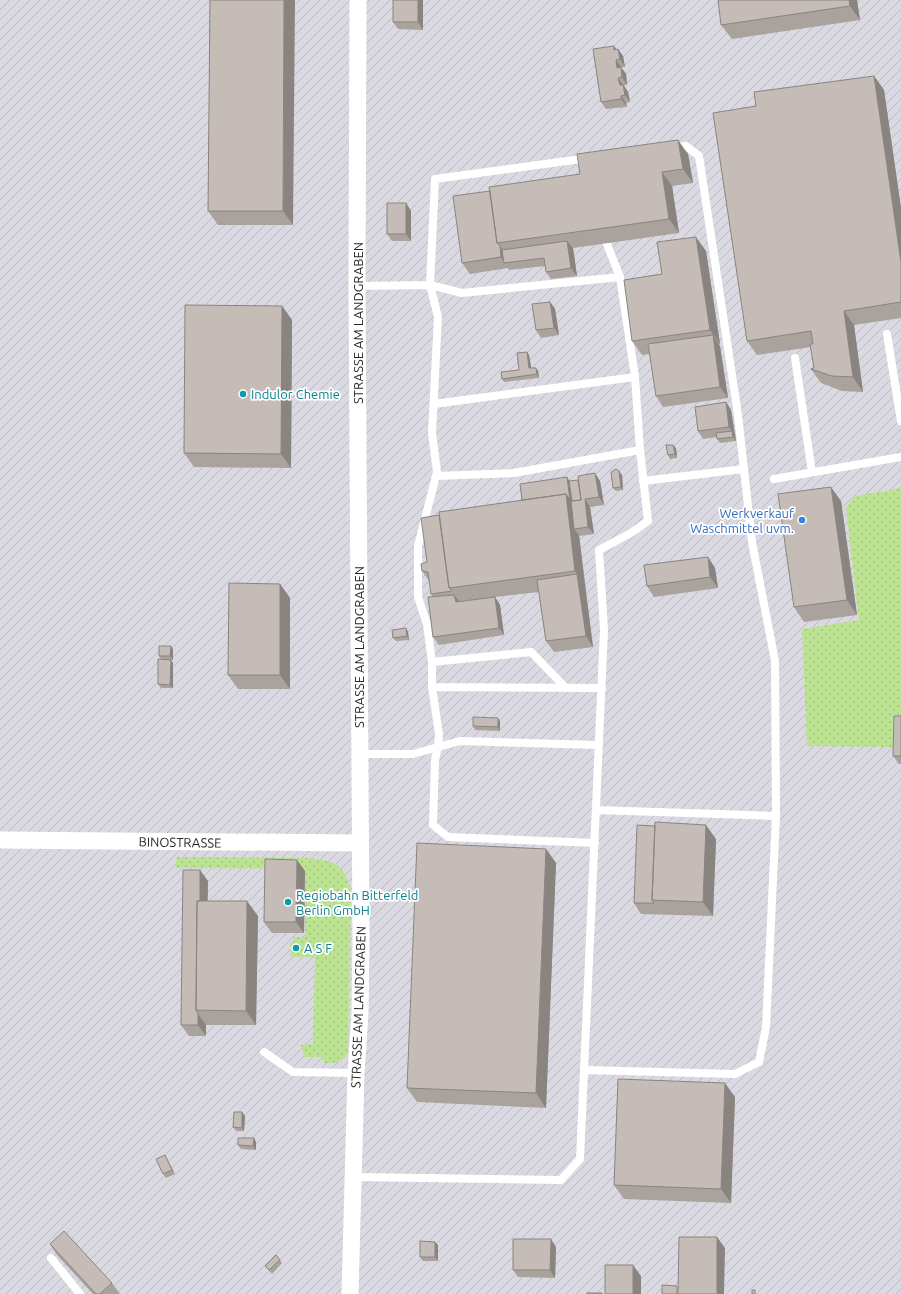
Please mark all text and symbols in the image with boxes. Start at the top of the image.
street label: STRASSE AM LANDGRABEN [351,242,365,404]
place label: Indulor Chemie [251,387,340,401]
marker: Indulor Chemie [238,389,248,399]
place label: Werkverkauf Waschmittel uvm. [690,506,794,535]
marker: Werkverkauf Waschmittel uvm. [797,515,807,525]
street label: STRASSE AM LANDGRABEN [352,566,366,728]
street label: BINOSTRASSE [138,834,222,850]
place label: Regiobahn Bitterfeld Berlin GmbH [296,888,418,917]
marker: Regiobahn Bitterfeld Berlin GmbH [283,897,293,907]
street label: STRASSE AM LANDGRABEN [348,926,368,1088]
place label: A S F [304,941,332,955]
marker: A S F [291,943,301,953]

